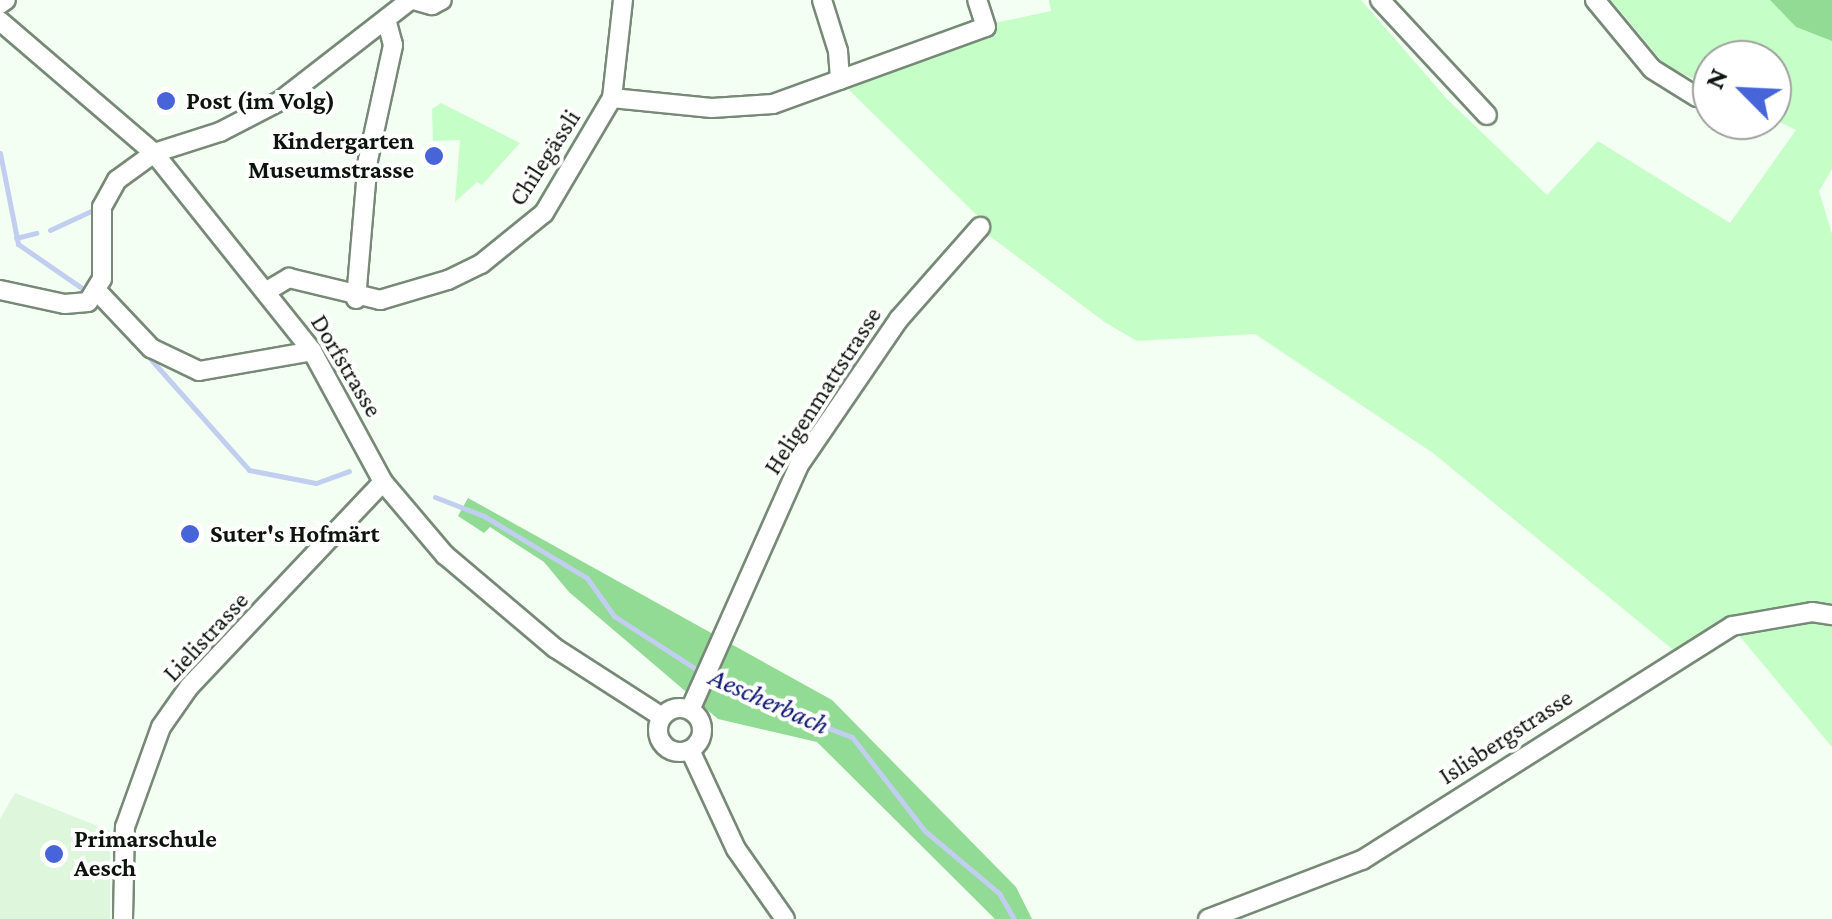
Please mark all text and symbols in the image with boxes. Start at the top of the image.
north arrow [1692,40,1792,140]
text: N [1698,63,1734,93]
place label: Post (im Volg) [186,86,335,116]
marker: Post (im Volg) [155,90,177,112]
street label: Chilegässli [503,104,587,212]
place label: Kindergarten Museumstrasse [248,127,414,186]
marker: Kindergarten Museumstrasse [423,145,445,167]
street label: Heligenmattstrasse [758,302,888,480]
street label: Dorfstrasse [304,309,388,423]
place label: Suter's Hofmärt [210,519,380,549]
marker: Suter's Hofmärt [179,523,201,545]
street label: Lielistrasse [157,586,255,688]
water label: Aescherbach [704,660,834,742]
street label: Islisbergstrasse [1434,683,1578,791]
place label: Primarschule Aesch [74,825,217,884]
marker: Primarschule Aesch [43,843,65,865]

